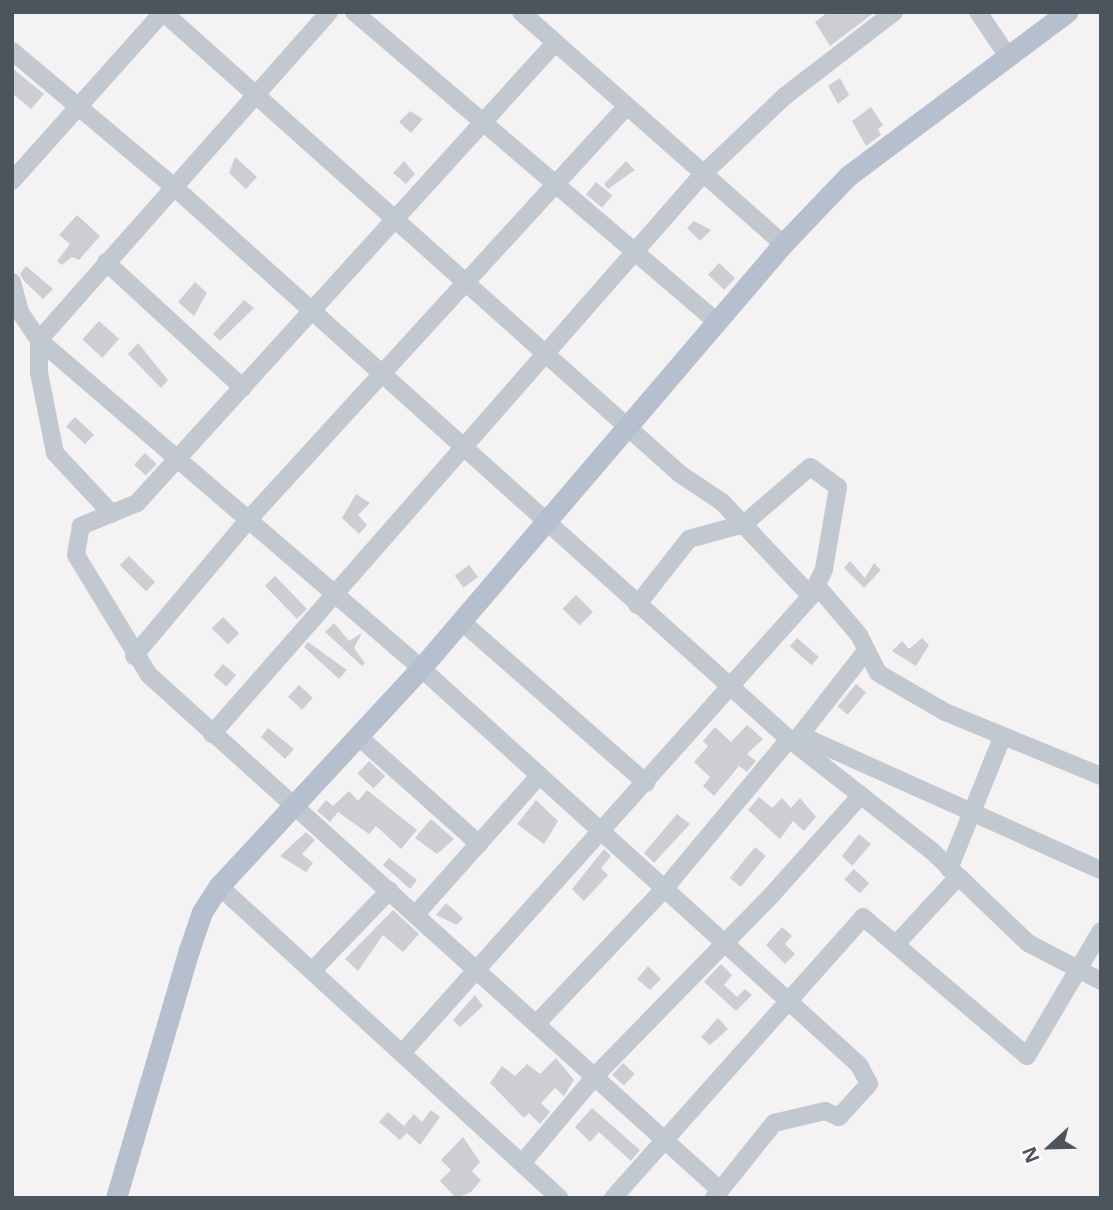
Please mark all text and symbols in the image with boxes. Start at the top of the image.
north arrow [1015,1112,1085,1182]
text: N [1016,1143,1045,1167]

